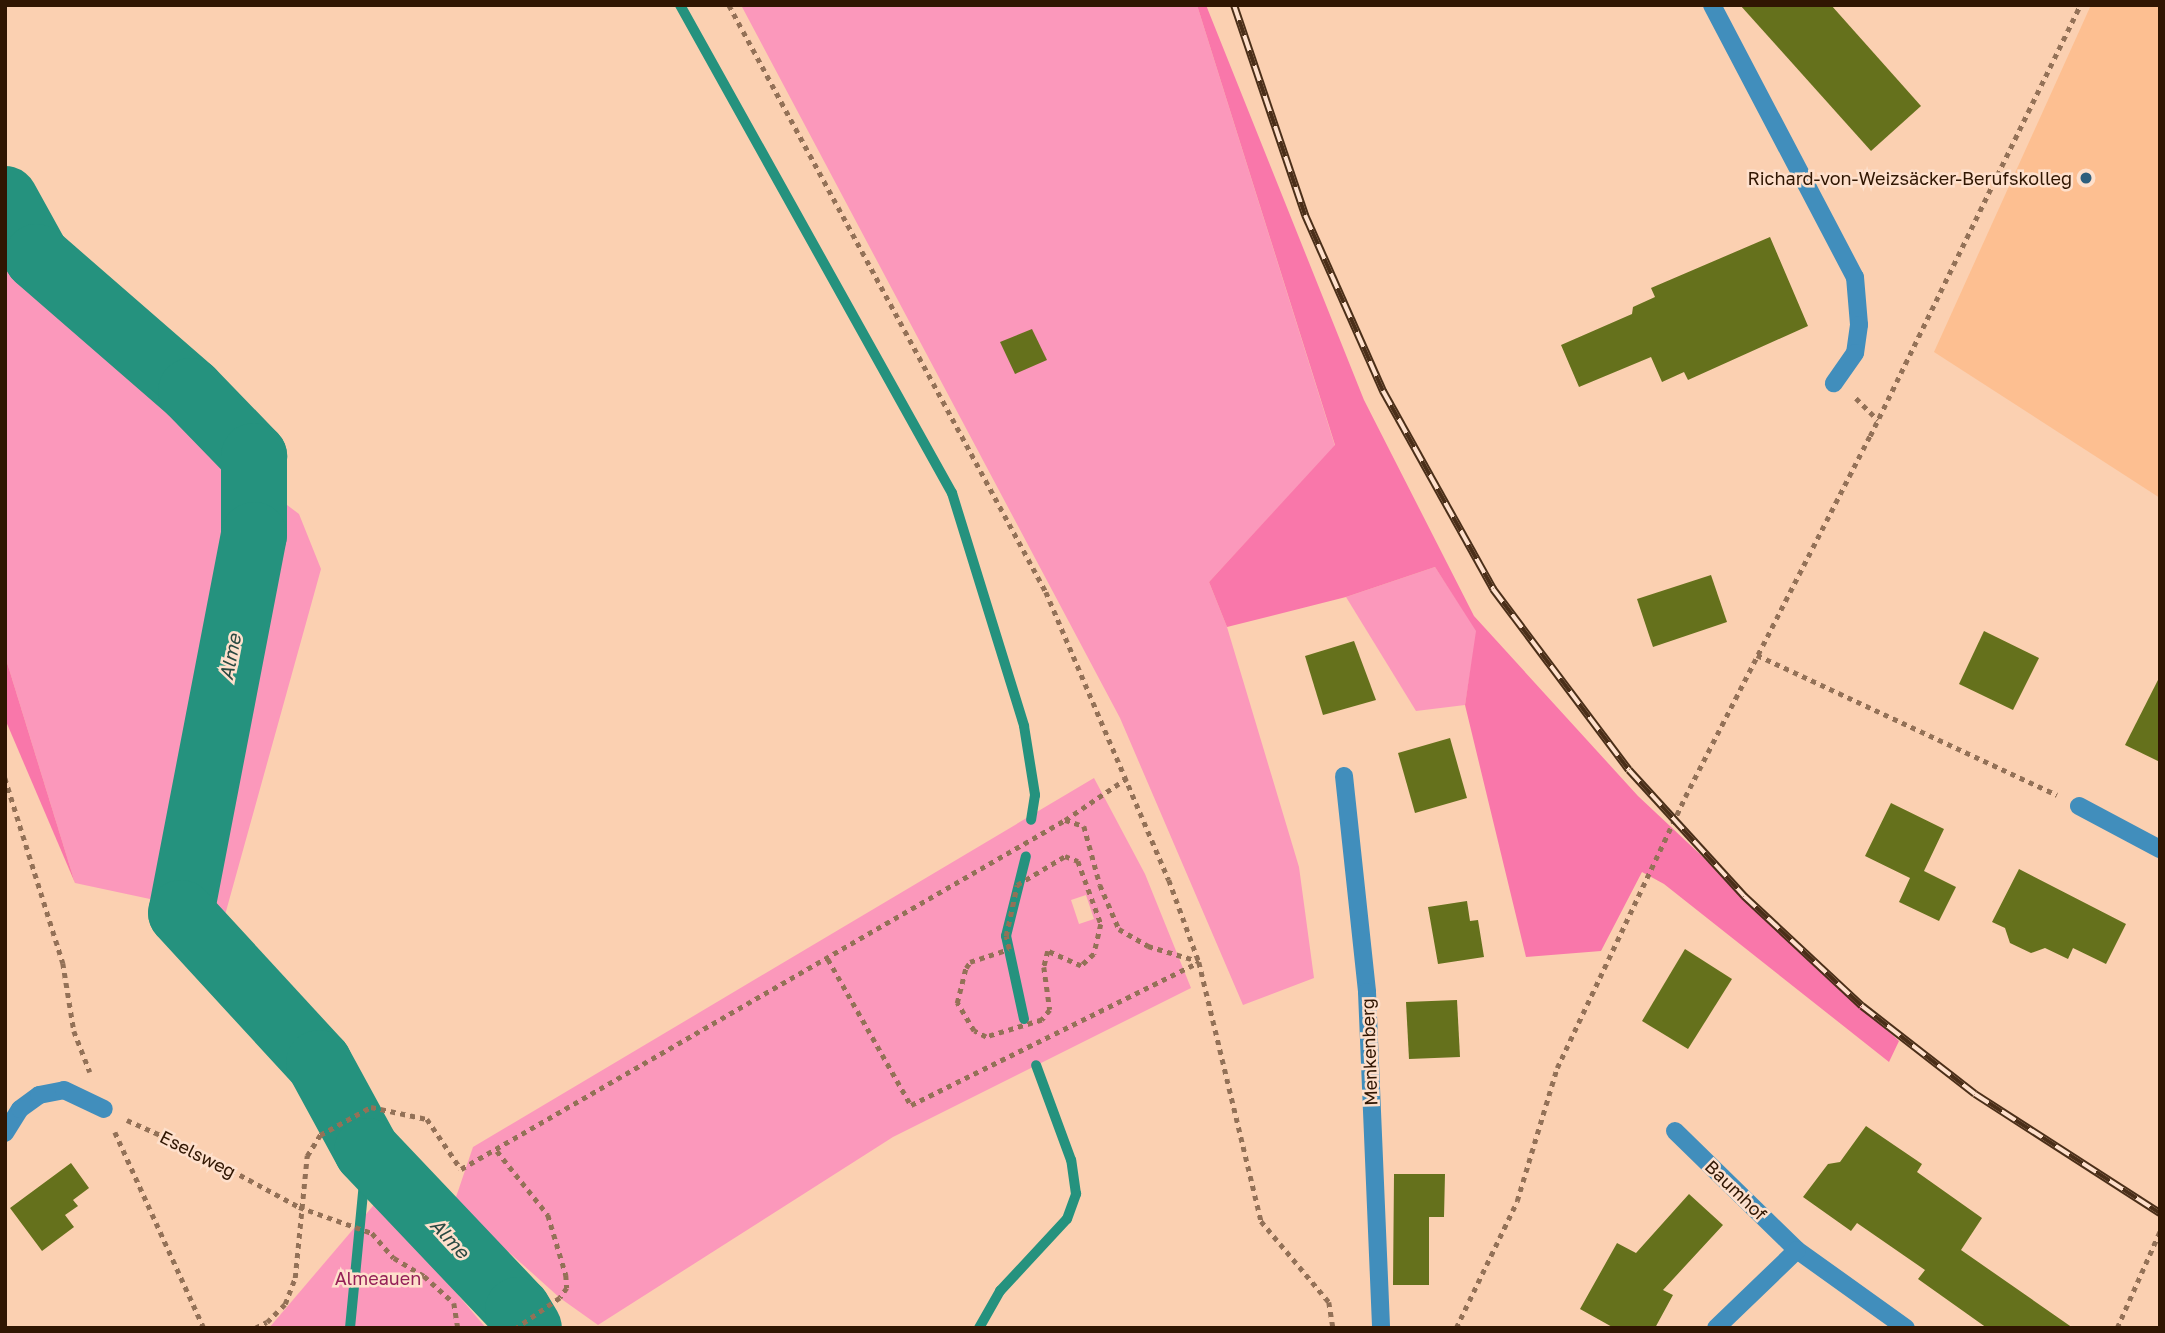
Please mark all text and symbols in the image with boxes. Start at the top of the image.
place label: Richard-von-Weizsäcker-Berufskolleg [1748,167,2072,189]
marker: Richard-von-Weizsäcker-Berufskolleg [2078,170,2094,186]
water label: Alme [214,632,246,682]
street label: Menkenberg [1356,998,1382,1106]
street label: Eselsweg [156,1126,240,1182]
street label: Baumhof [1701,1155,1771,1225]
water label: Alme [426,1213,474,1263]
park label: Almeauen [335,1267,421,1289]

